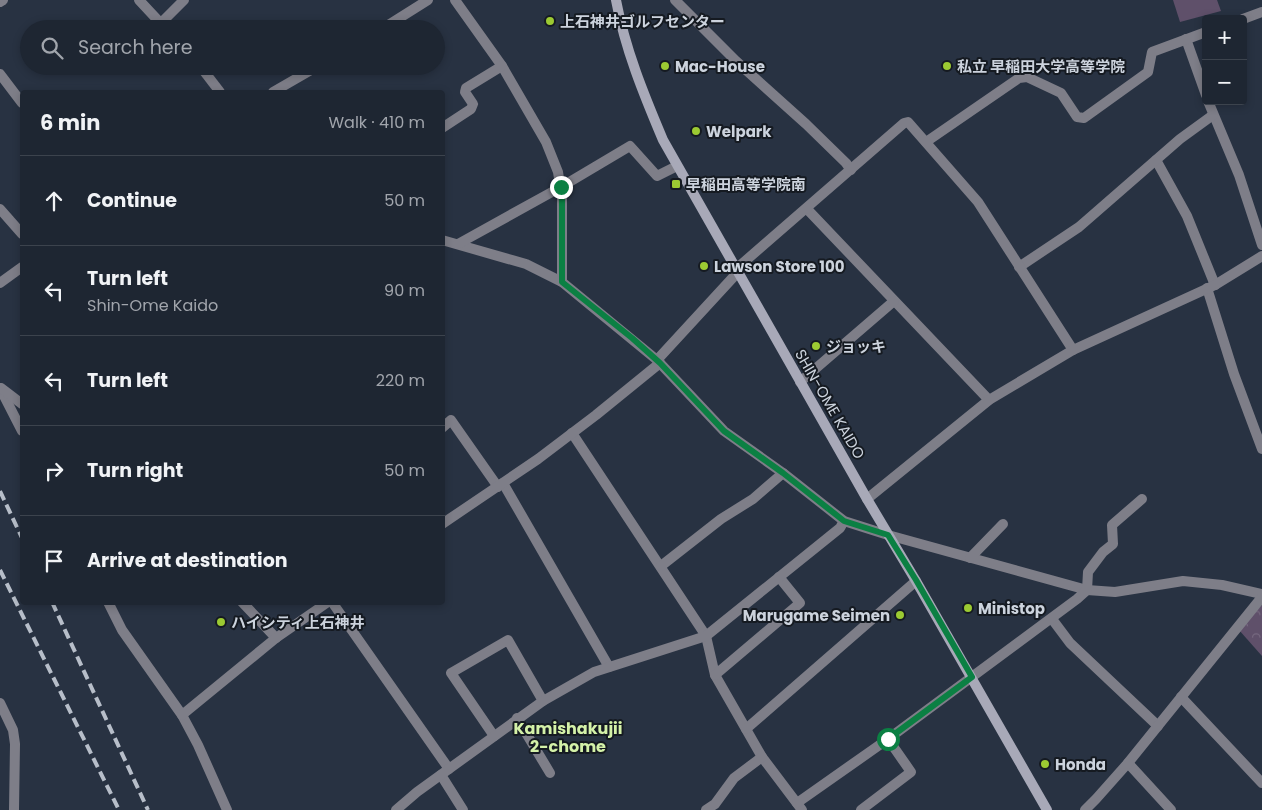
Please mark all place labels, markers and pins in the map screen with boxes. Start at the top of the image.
place label: 上石神井ゴルフセンター [560,11,725,32]
marker: 上石神井ゴルフセンター [544,15,556,27]
place label: Mac-House [675,56,765,77]
place label: 私立 早稲田大学高等学院 [957,56,1125,77]
marker: Mac-House [659,60,671,72]
marker: 私立 早稲田大学高等学院 [941,60,953,72]
place label: Welpark [706,121,772,142]
marker: Welpark [690,125,702,137]
place label: 早稲田高等学院南 [686,174,806,195]
marker: 早稲田高等学院南 [670,178,682,190]
place label: Lawson Store 100 [714,256,845,277]
marker: Lawson Store 100 [698,260,710,272]
place label: ジョッキ [826,336,886,357]
marker: ジョッキ [810,340,822,352]
place label: Ministop [978,598,1045,619]
marker: Ministop [962,602,974,614]
place label: Marugame Seimen [743,605,890,626]
marker: Marugame Seimen [894,609,906,621]
place label: ハイシティ上石神井 [231,612,365,633]
marker: ハイシティ上石神井 [215,616,227,628]
place label: Honda [1055,754,1106,775]
marker: Honda [1039,758,1051,770]

